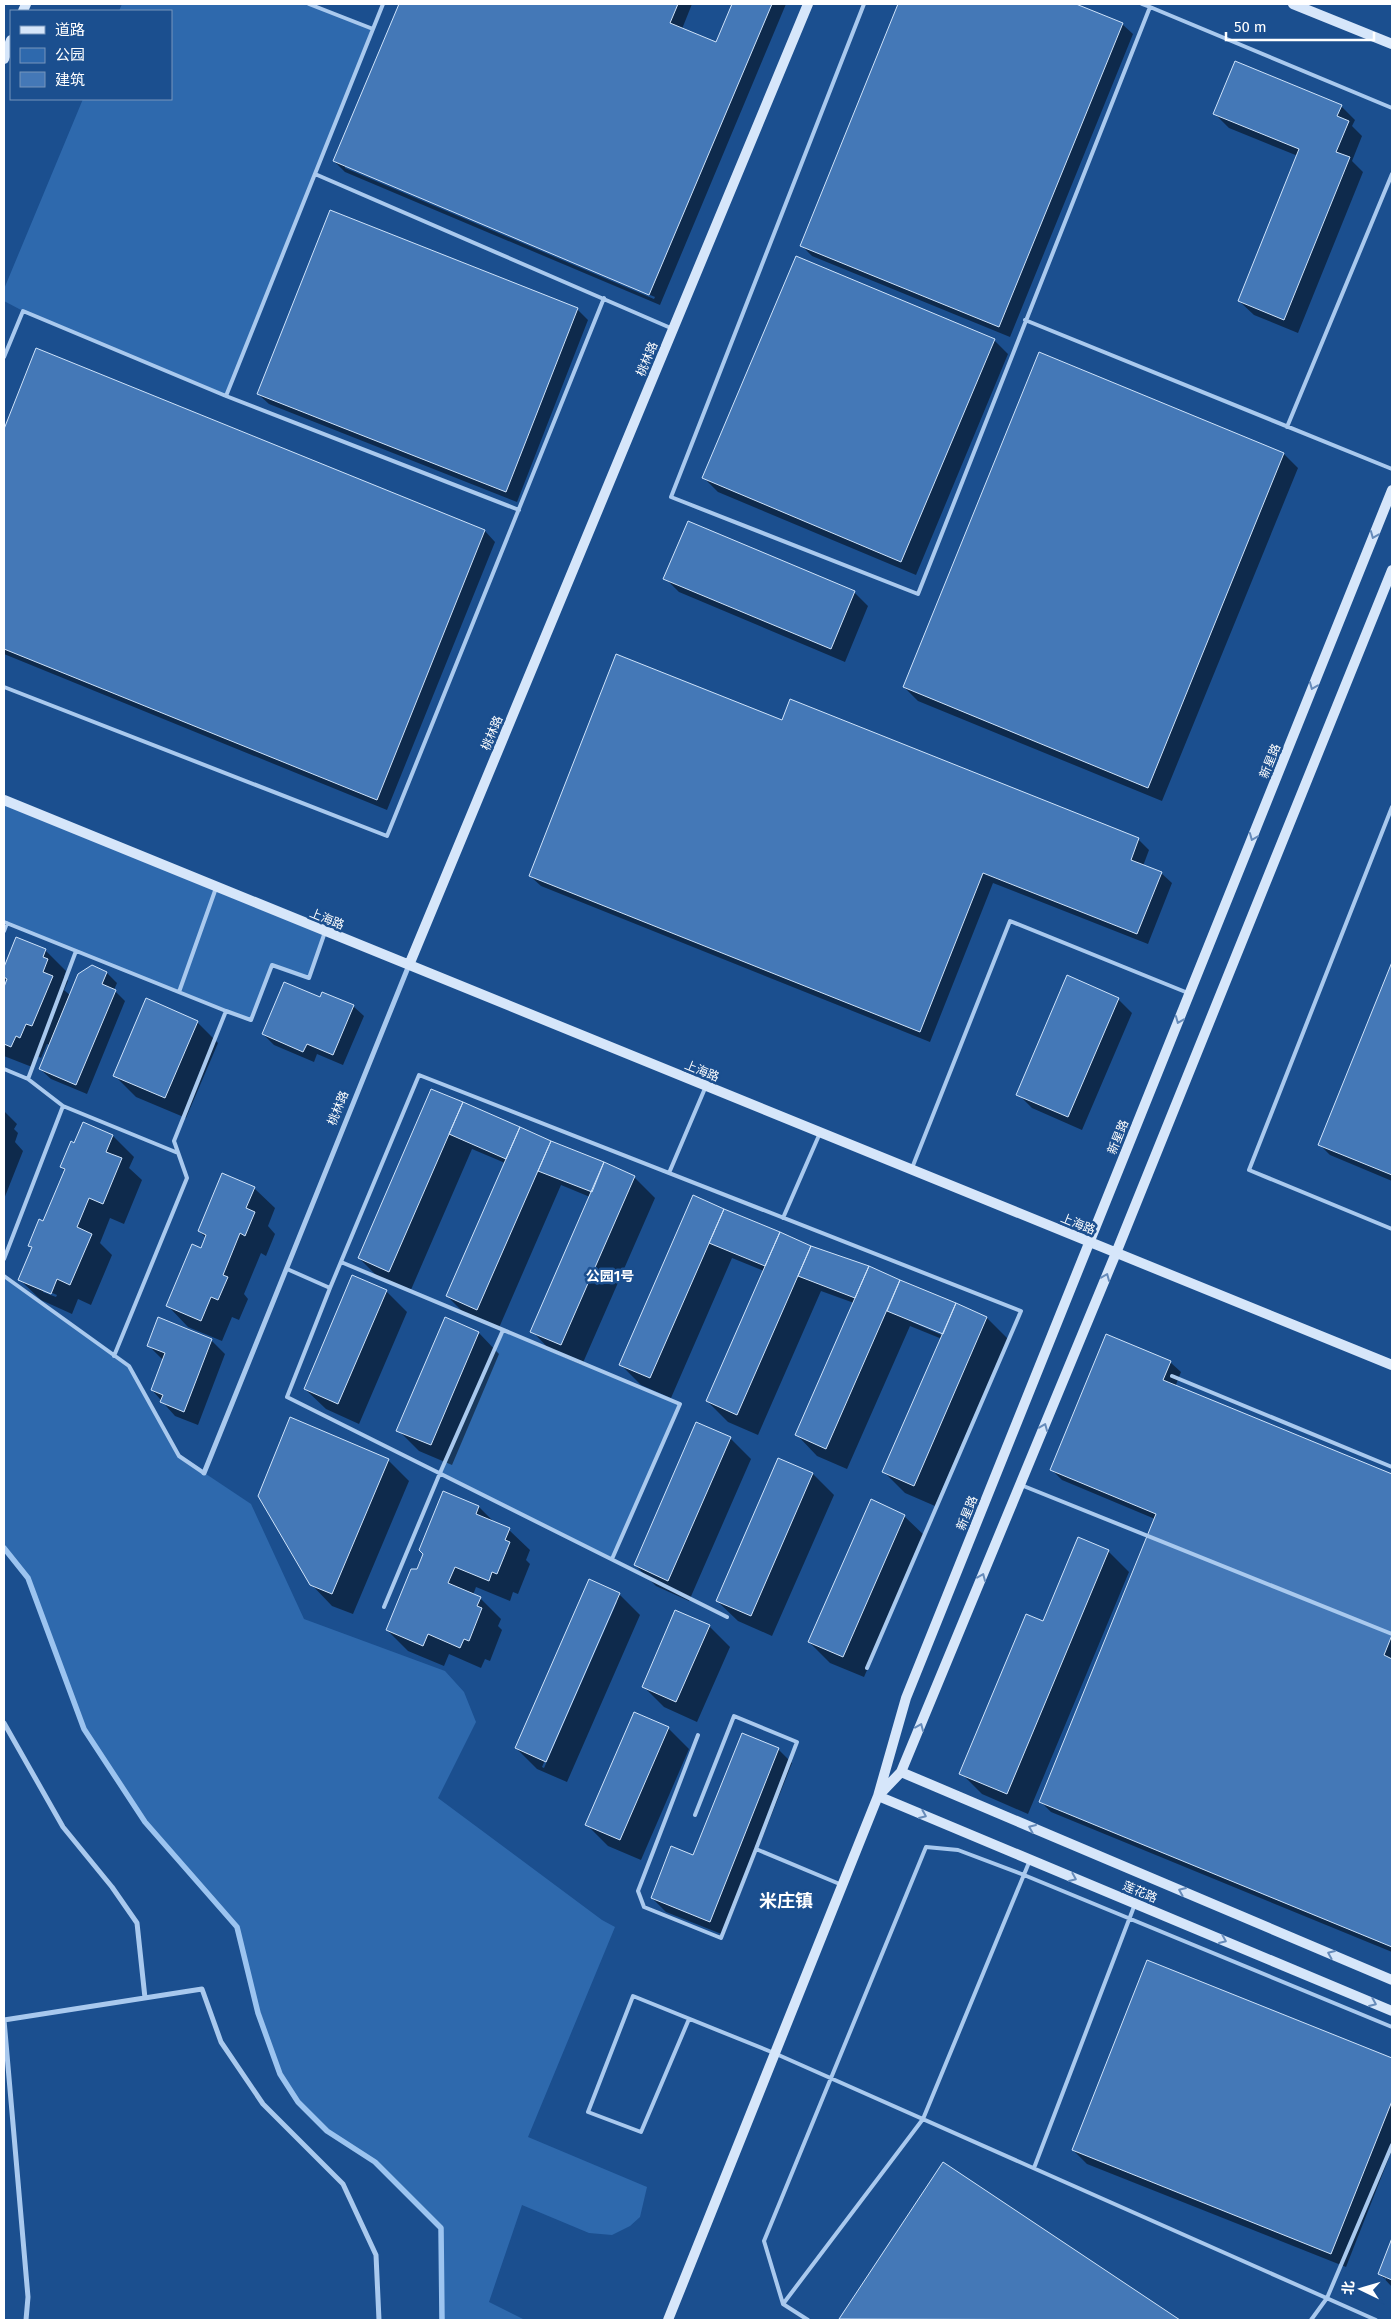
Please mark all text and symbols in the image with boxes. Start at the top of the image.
legend [10,10,172,100]
scale bar [1226,10,1374,42]
text: 50 m [1234,18,1267,36]
text: 道路 [55,21,85,39]
text: 公园 [55,46,85,64]
text: 建筑 [55,71,85,89]
street label: 桃林路 [634,340,660,378]
one-way arrow [1370,530,1380,539]
one-way arrow [1309,681,1320,690]
street label: 桃林路 [479,714,505,752]
street label: 新星路 [1257,742,1283,780]
one-way arrow [1248,832,1259,841]
street label: 上海路 [308,906,346,932]
one-way arrow [1175,1015,1185,1024]
street label: 上海路 [683,1058,721,1084]
street label: 桃林路 [325,1089,351,1127]
street label: 新星路 [1105,1118,1131,1156]
street label: 上海路 [1059,1211,1097,1237]
district label: 公园1号 [586,1268,634,1285]
one-way arrow [1100,1273,1110,1282]
one-way arrow [1038,1423,1048,1432]
street label: 新星路 [954,1494,980,1532]
one-way arrow [976,1573,986,1582]
one-way arrow [914,1724,924,1732]
one-way arrow [918,1809,927,1819]
one-way arrow [1028,1824,1037,1834]
one-way arrow [1068,1871,1077,1882]
street label: 莲花路 [1121,1879,1159,1905]
one-way arrow [1178,1887,1186,1897]
district label: 米庄镇 [759,1890,813,1912]
one-way arrow [1218,1934,1227,1945]
one-way arrow [1327,1950,1336,1961]
one-way arrow [1368,1997,1376,2007]
north arrow [1336,2264,1386,2314]
text: 北 [1339,2280,1358,2296]

